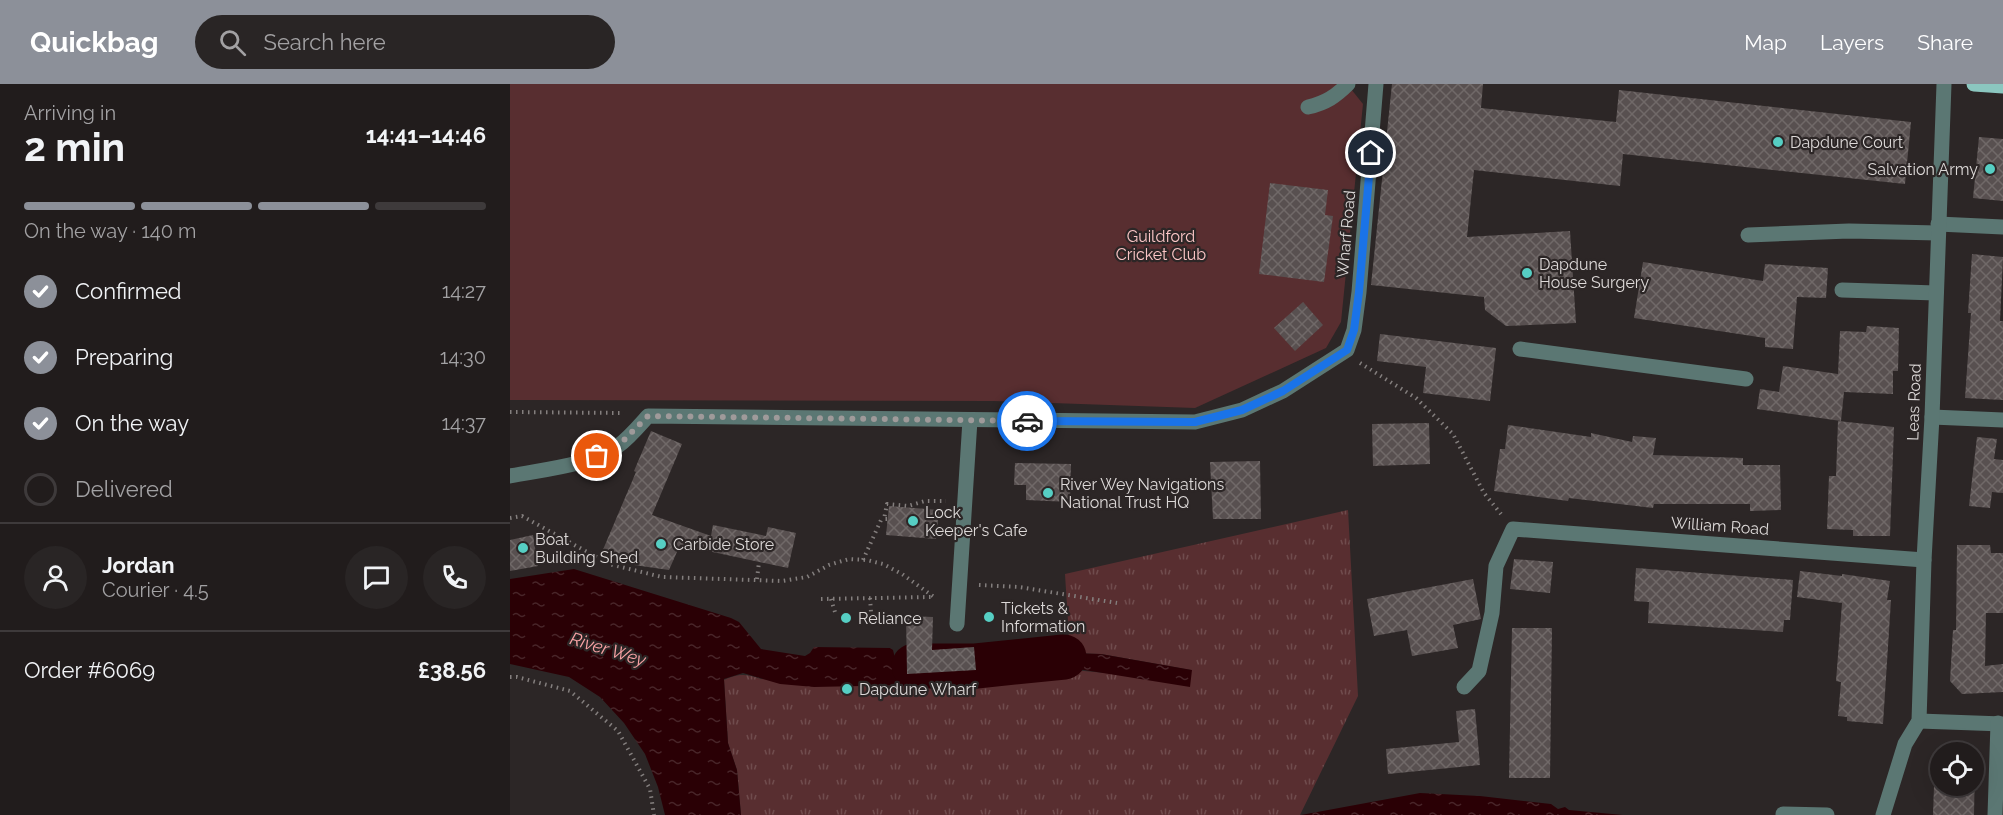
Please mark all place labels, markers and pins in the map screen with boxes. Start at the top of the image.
pin [1345,127,1396,178]
place label: Dapdune Court [1790,133,1904,152]
marker: Dapdune Court [1771,135,1785,149]
place label: Salvation Army [1868,160,1978,179]
marker: Salvation Army [1983,162,1997,176]
place label: Dapdune House Surgery [1539,255,1649,292]
marker: Dapdune House Surgery [1520,266,1534,280]
pin [571,430,622,481]
place label: River Wey Navigations National Trust HQ [1060,475,1224,512]
marker: River Wey Navigations National Trust HQ [1041,486,1055,500]
place label: Lock Keeper's Cafe [925,503,1027,540]
marker: Lock Keeper's Cafe [906,514,920,528]
place label: Boat Building Shed [535,530,638,567]
place label: Carbide Store [673,535,774,554]
marker: Carbide Store [654,537,668,551]
marker: Boat Building Shed [516,541,530,555]
place label: Tickets & Information [1001,599,1085,636]
place label: Reliance [858,609,922,628]
marker: Tickets & Information [982,610,996,624]
marker: Reliance [839,611,853,625]
place label: Dapdune Wharf [859,680,977,699]
marker: Dapdune Wharf [840,682,854,696]

